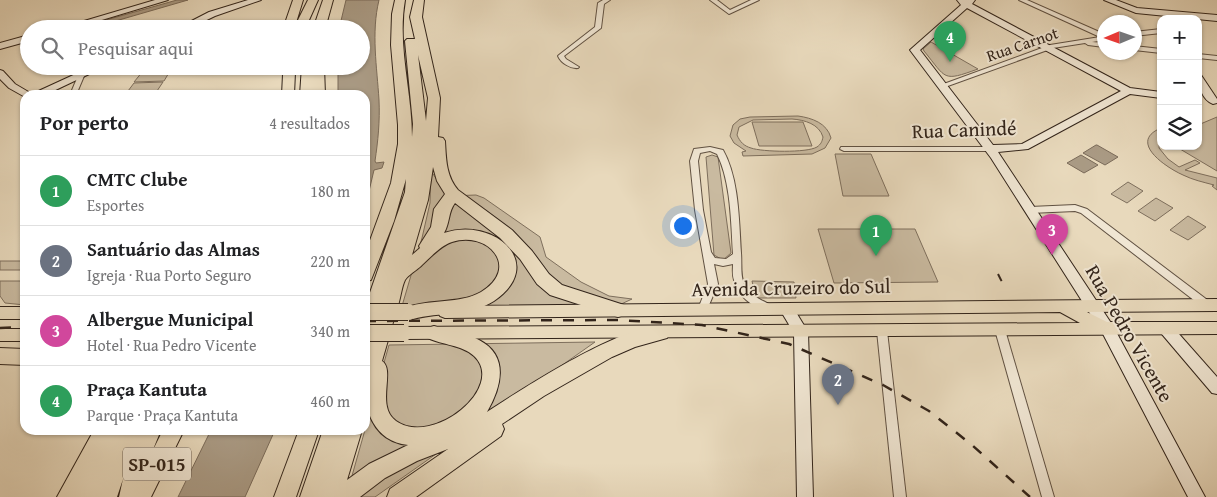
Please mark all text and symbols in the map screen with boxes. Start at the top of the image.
north arrow [1097,15,1142,60]
map controls [1157,15,1202,150]
button: + [1157,15,1202,60]
search box [20,20,370,75]
street label: Rua Carnot [983,20,1062,67]
pin: 4 [934,21,966,62]
icon: search [38,34,66,62]
text: Pesquisar aqui [78,34,193,62]
button: − [1157,60,1202,105]
button: layers [1157,105,1202,150]
text: Por perto [40,107,129,138]
text: 4 resultados [269,111,350,135]
street label: Rua Canindé [911,113,1017,145]
text: CMTC Clube [87,165,187,193]
text: 1 [52,179,60,203]
text: 180 m [310,179,350,203]
text: Esportes [87,193,144,217]
your location [670,213,696,239]
pin: 3 [1036,214,1068,255]
pin: 1 [860,215,892,256]
text: Santuário das Almas [87,235,260,263]
text: 2 [52,249,60,273]
text: 220 m [310,249,350,273]
street label: Rua Pedro Vicente [1079,259,1181,407]
text: Igreja · Rua Porto Seguro [87,263,251,287]
street label: Avenida Cruzeiro do Sul [691,271,891,303]
text: Albergue Municipal [87,305,253,333]
text: 3 [52,319,60,343]
text: 340 m [310,319,350,343]
text: Hotel · Rua Pedro Vicente [87,333,256,357]
pin: 2 [822,364,854,405]
text: Praça Kantuta [87,375,207,403]
text: 4 [52,389,60,413]
text: 460 m [310,389,350,413]
text: Parque · Praça Kantuta [87,403,238,427]
road number: SP-015 [123,448,191,480]

